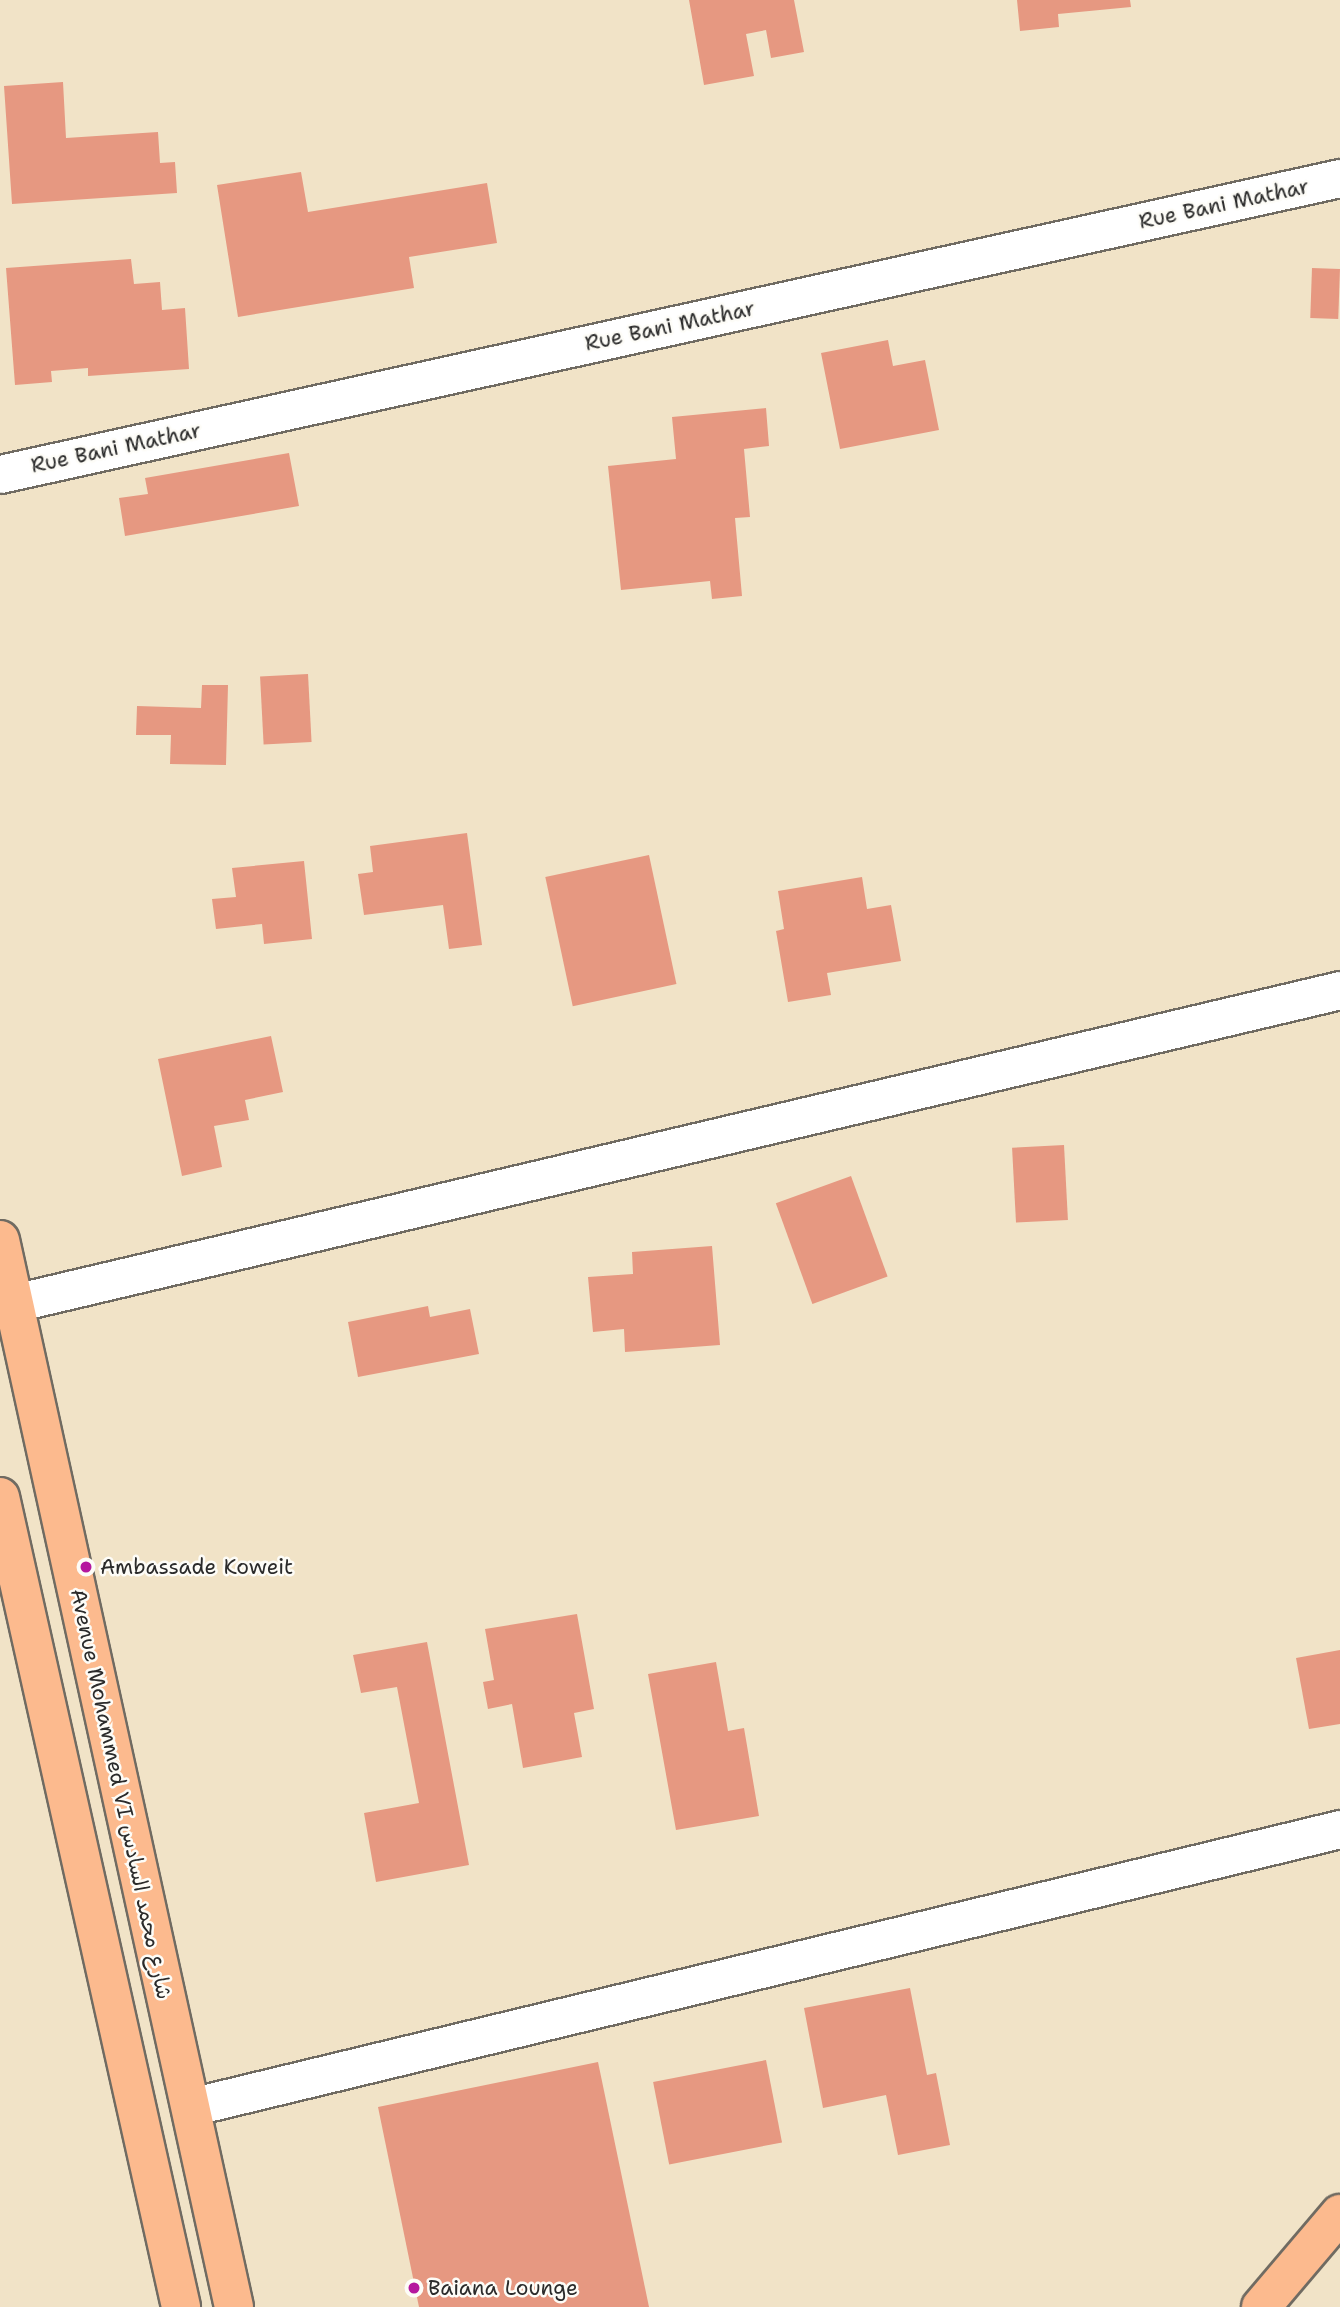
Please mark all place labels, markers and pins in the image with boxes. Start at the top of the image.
place label: Ambassade Koweit [100,1554,293,1580]
marker: Ambassade Koweit [78,1559,94,1575]
place label: Baiana Lounge [428,2275,578,2301]
marker: Baiana Lounge [406,2280,422,2296]

